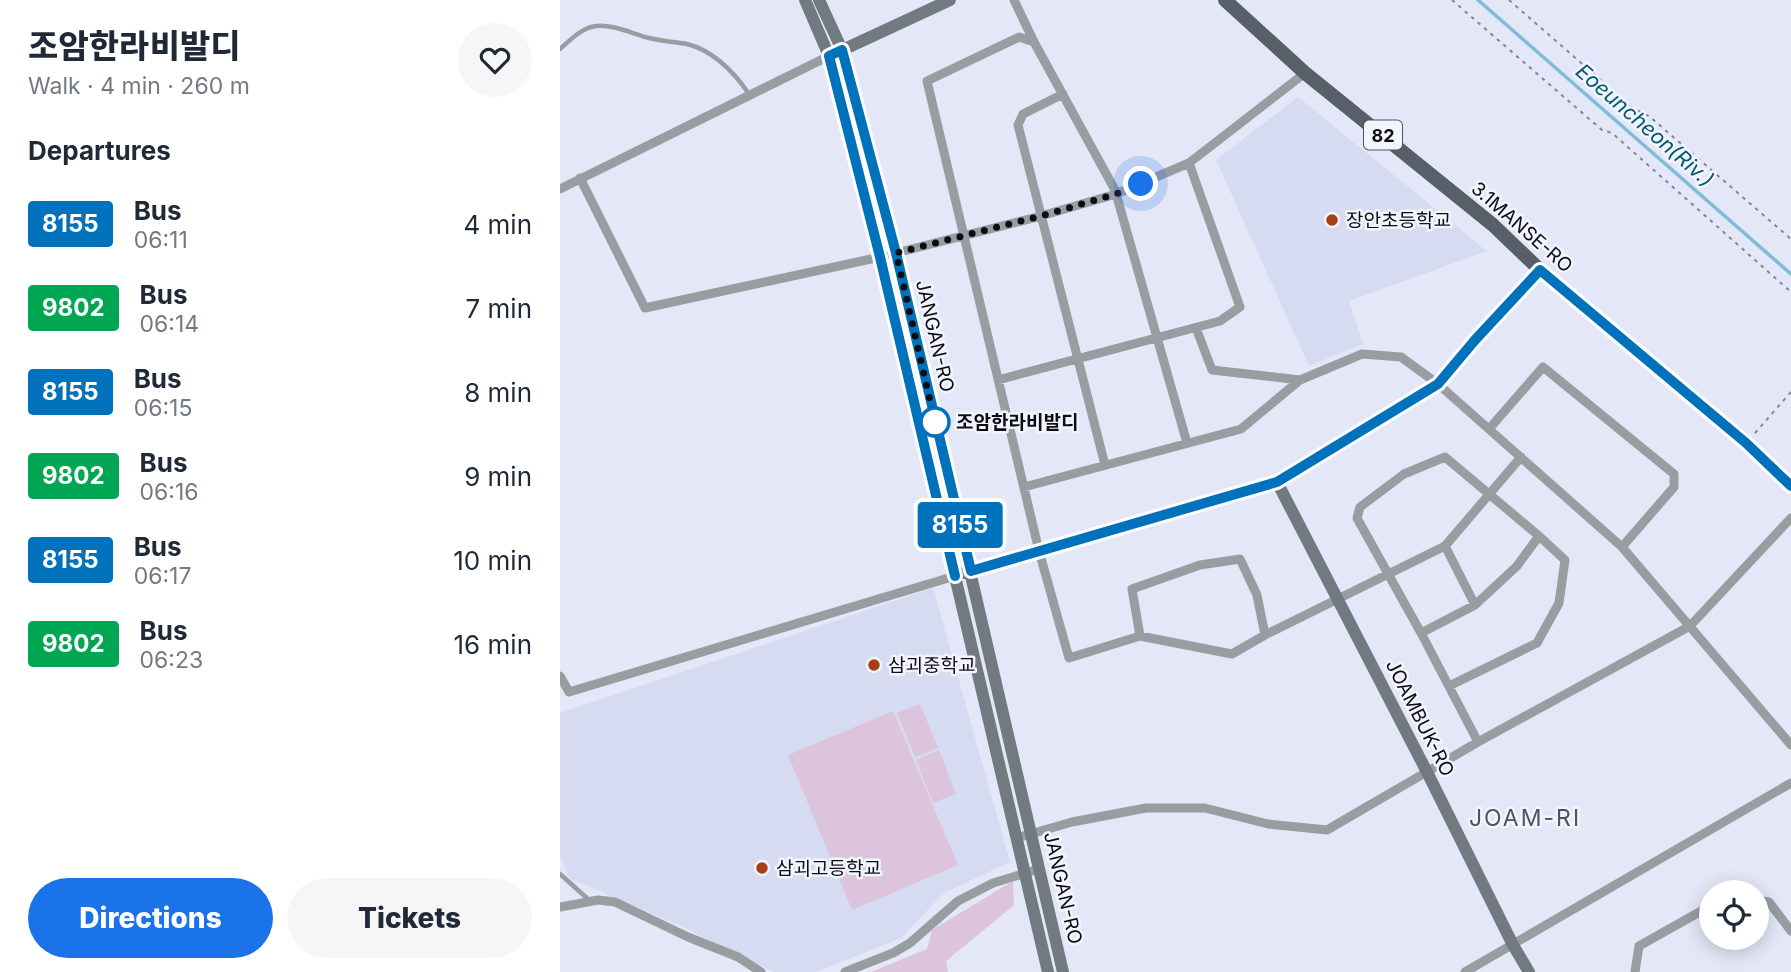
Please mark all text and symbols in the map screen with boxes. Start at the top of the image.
button: heart [458,23,532,97]
text: 조암한라비발디 [28,26,241,66]
water label: Eoeuncheon(Riv.) [1571,58,1719,192]
text: Walk · 4 min · 260 m [28,72,250,100]
road number: 82 [1364,120,1402,150]
text: Departures [28,135,171,166]
your location [1123,166,1158,201]
street label: 3.1MANSE-RO [1467,177,1577,277]
text: Bus [134,195,182,226]
text: 8155 [42,209,99,238]
text: 4 min [463,209,532,240]
place label: 장안초등학교 [1346,209,1451,232]
marker: 장안초등학교 [1324,212,1340,228]
text: 06:11 [134,226,188,254]
street label: JANGAN-RO [911,278,959,394]
text: Bus [140,279,187,310]
text: 9802 [42,293,105,322]
text: 7 min [466,293,532,324]
text: 06:14 [140,310,199,338]
text: Bus [134,363,182,394]
text: 8155 [42,377,99,406]
text: 8 min [464,377,532,408]
text: 06:15 [134,394,192,422]
marker: 조암한라비발디 [920,407,950,437]
place label: 조암한라비발디 [956,411,1078,434]
text: Bus [140,447,187,478]
text: 9802 [42,461,105,490]
text: 9 min [464,461,532,492]
text: 06:16 [140,478,199,506]
line badge: 8155 [911,502,1009,548]
text: 8155 [932,510,988,539]
text: Bus [134,531,182,562]
text: 8155 [42,545,99,574]
text: 10 min [453,545,532,576]
text: 06:17 [134,562,191,590]
text: Bus [140,615,187,646]
text: 9802 [42,629,105,658]
text: 16 min [454,629,532,660]
text: 06:23 [140,646,203,674]
place label: 삼괴중학교 [888,654,975,677]
street label: JOAMBUK-RO [1381,656,1459,780]
marker: 삼괴중학교 [866,657,882,673]
district label: JOAM-RI [1469,804,1581,832]
street label: JANGAN-RO [1039,830,1087,946]
place label: 삼괴고등학교 [776,857,881,880]
marker: 삼괴고등학교 [754,860,770,876]
button: Directions [28,878,273,958]
button: Tickets [287,878,532,958]
map controls [1699,880,1769,950]
button: locate [1699,880,1769,950]

